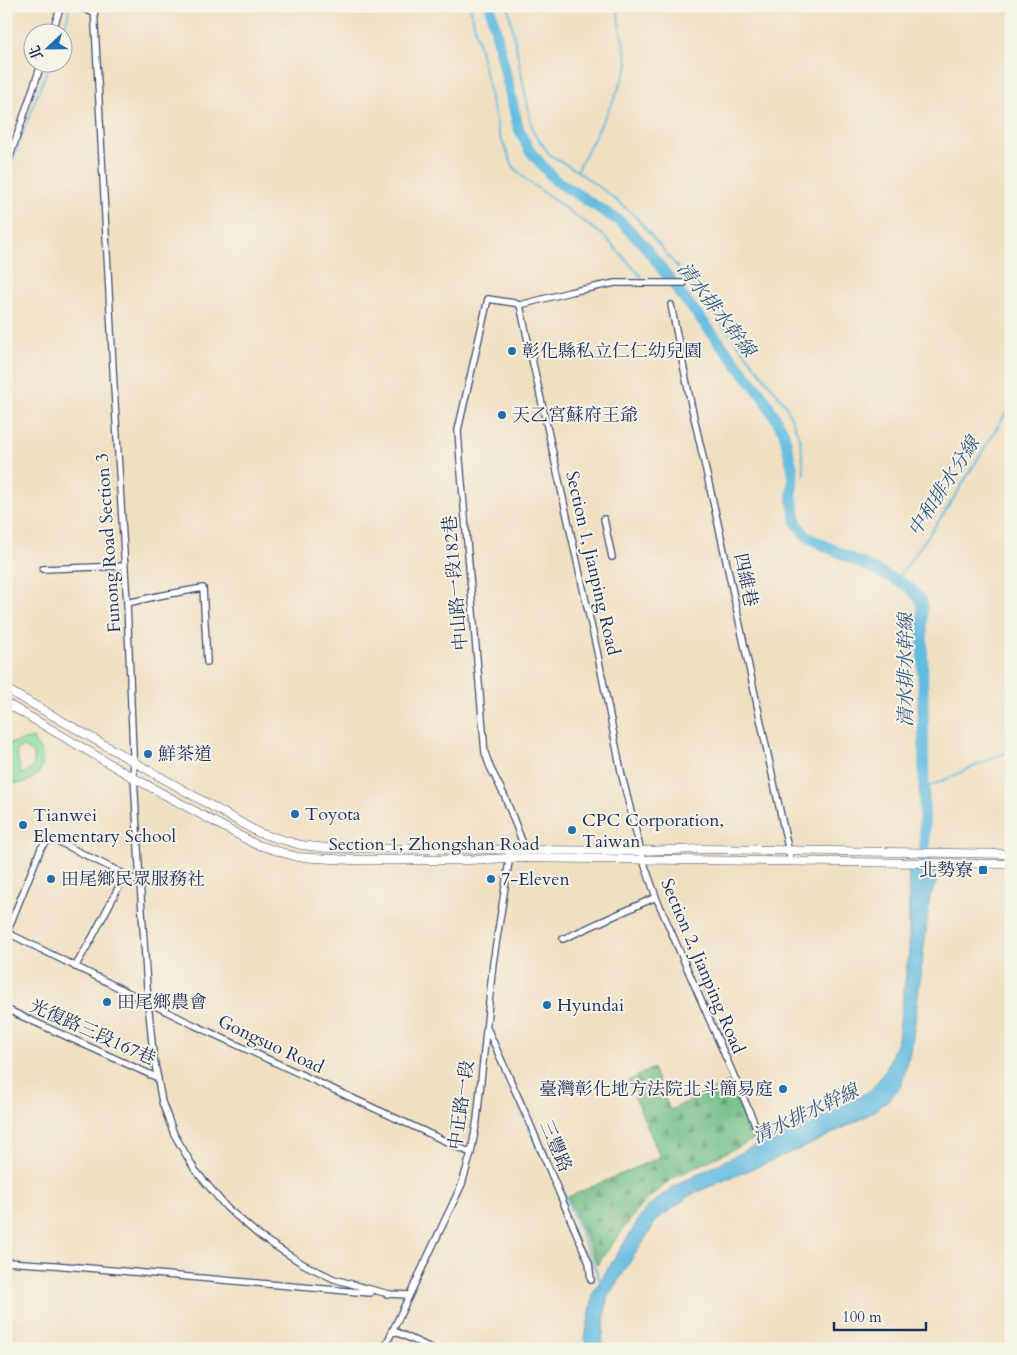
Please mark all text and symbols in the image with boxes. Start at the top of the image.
north arrow [22,22,72,72]
text: 北 [25,43,48,63]
water label: 清水排水幹線 [671,257,763,364]
place label: 彰化縣私立仁仁幼兒園 [522,339,702,364]
marker: 彰化縣私立仁仁幼兒園 [506,345,518,357]
place label: 天乙宮蘇府王爺 [512,403,638,428]
marker: 天乙宮蘇府王爺 [496,409,508,421]
water label: 中和排水分線 [902,430,987,541]
street label: Funong Road Section 3 [90,452,127,634]
street label: Section 1, Jianping Road [559,469,626,658]
street label: 中山路一段182巷 [437,514,474,652]
street label: 四維巷 [728,551,763,609]
water label: 清水排水幹線 [893,611,919,727]
place label: 鮮茶道 [158,742,212,767]
marker: 鮮茶道 [142,748,154,760]
place label: Toyota [305,802,361,827]
place label: Tianwei Elementary School [33,803,176,849]
marker: Toyota [289,808,301,820]
place label: CPC Corporation, Taiwan [582,808,724,854]
marker: Tianwei Elementary School [17,819,29,831]
marker: CPC Corporation, Taiwan [566,824,578,836]
street label: Section 1, Zhongshan Road [329,832,540,857]
place label: 北勢寮 [919,858,973,883]
marker: 北勢寮 [977,864,989,876]
place label: 田尾鄉民眾服務社 [61,867,205,892]
place label: 7-Eleven [501,867,570,892]
marker: 田尾鄉民眾服務社 [45,873,57,885]
marker: 7-Eleven [485,873,497,885]
street label: Section 2, Jianping Road [654,875,751,1058]
place label: 田尾鄉農會 [117,990,207,1015]
street label: 光復路三段167巷 [26,993,160,1071]
place label: Hyundai [557,993,624,1018]
marker: 田尾鄉農會 [101,996,113,1008]
marker: Hyundai [541,999,553,1011]
street label: Gongsuo Road [214,1009,328,1080]
street label: 中正路一段 [443,1059,480,1151]
place label: 臺灣彰化地方法院北斗簡易庭 [539,1077,773,1102]
water label: 清水排水幹線 [748,1077,864,1150]
marker: 臺灣彰化地方法院北斗簡易庭 [777,1083,789,1095]
street label: 三豐路 [533,1116,578,1176]
scale bar [834,1300,927,1332]
text: 100 m [842,1307,882,1327]

